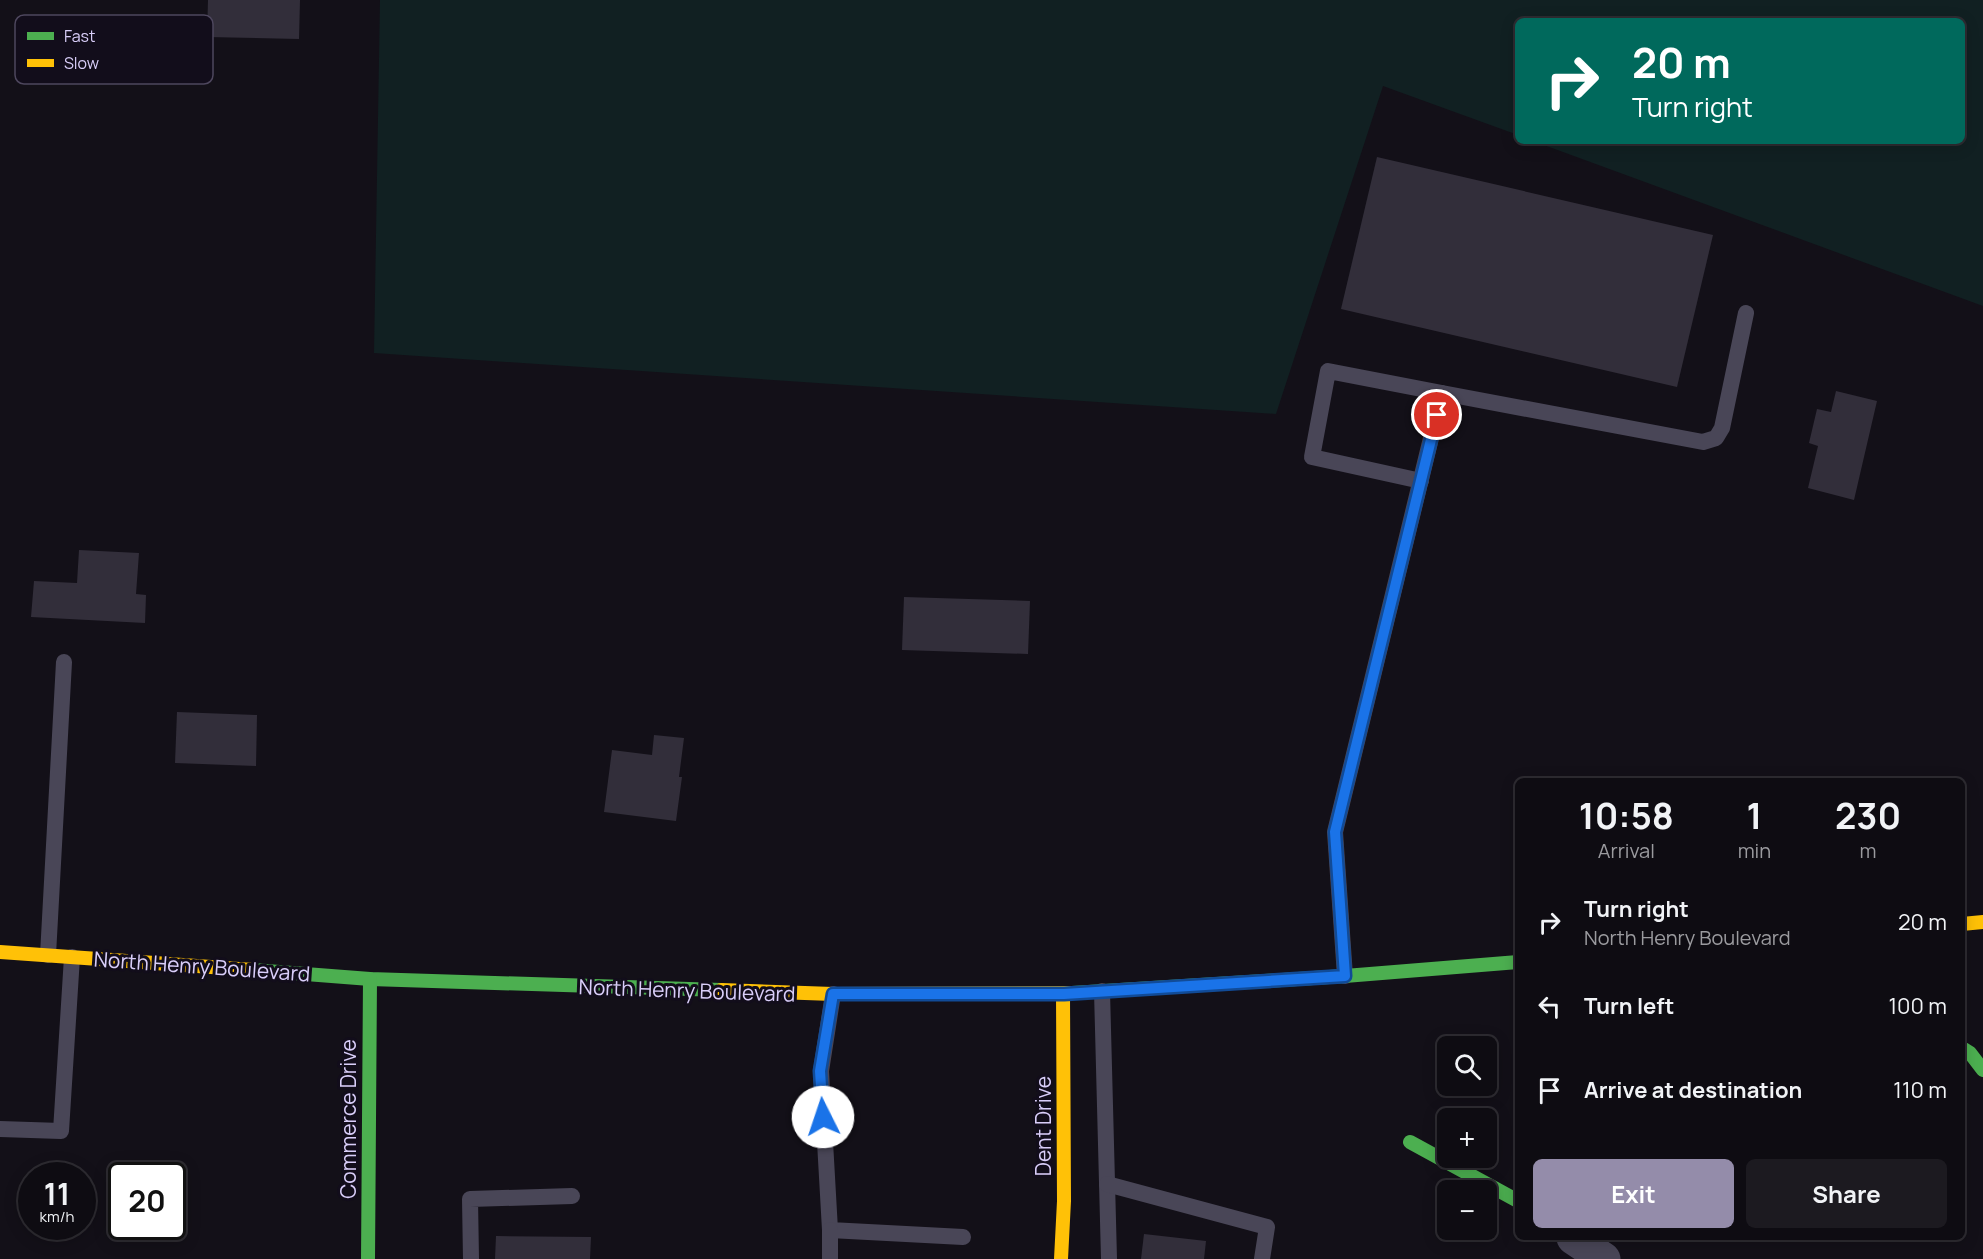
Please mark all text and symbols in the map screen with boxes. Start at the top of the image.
legend [15,15,213,84]
text: Fast [64,25,95,47]
text: 20 m [1632,33,1731,91]
icon: right [1533,42,1611,120]
text: Slow [64,52,99,74]
text: Turn right [1632,88,1753,125]
pin [1411,389,1462,440]
icon: arrive [1420,398,1453,431]
text: 10:58 [1579,791,1674,840]
text: 1 [1747,791,1762,840]
text: 230 [1835,791,1901,840]
text: Arrival [1598,837,1655,864]
text: min [1738,837,1771,864]
text: m [1860,837,1877,864]
text: Turn right [1584,894,1689,924]
icon: right [1533,906,1566,939]
text: 20 m [1898,907,1947,937]
text: North Henry Boulevard [1584,924,1791,951]
street label: North Henry Boulevard [93,944,311,988]
street label: North Henry Boulevard [578,972,796,1008]
icon: left [1533,990,1566,1023]
text: Turn left [1584,991,1674,1021]
text: 100 m [1889,991,1947,1021]
map controls [1437,1036,1497,1240]
button: search [1437,1036,1497,1096]
street label: Commerce Drive [334,1039,362,1199]
icon: arrive [1533,1074,1566,1107]
text: Arrive at destination [1584,1075,1802,1105]
text: 110 m [1893,1075,1947,1105]
street label: Dent Drive [1029,1076,1057,1176]
position arrow [791,1085,855,1149]
button: + [1437,1108,1497,1168]
button: Exit [1533,1159,1734,1228]
button: Share [1746,1159,1947,1228]
speed limit sign: 20 [108,1162,186,1240]
text: 11 [44,1173,70,1214]
button: − [1437,1180,1497,1240]
text: km/h [40,1206,74,1227]

